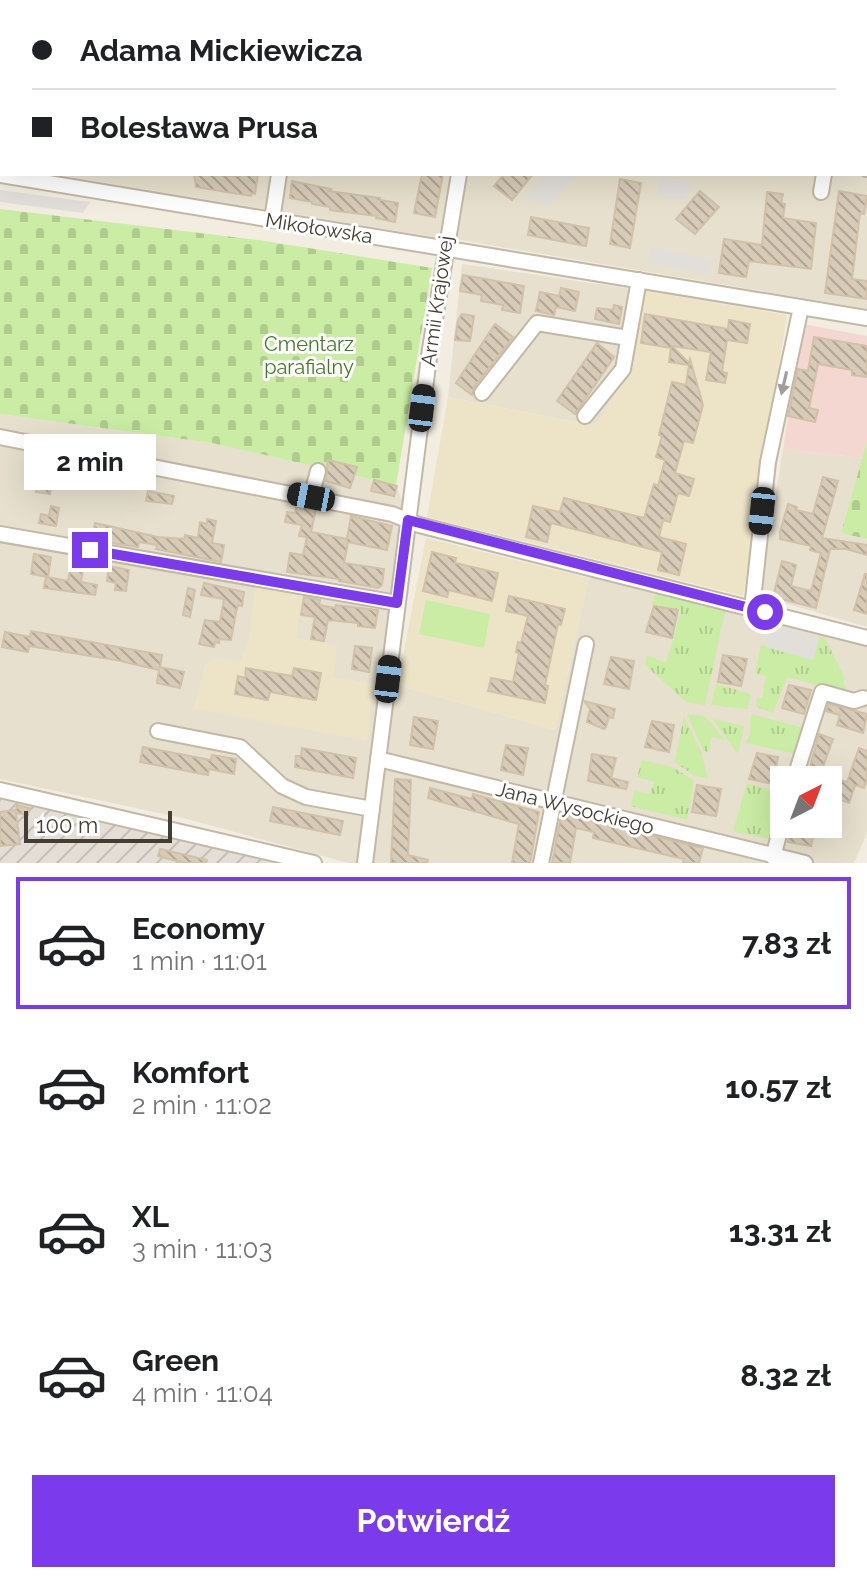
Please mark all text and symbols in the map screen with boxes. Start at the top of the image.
text: Adama Mickiewicza [80,33,363,68]
text: Bolesława Prusa [80,110,318,145]
street label: Mikołowska [264,208,374,248]
street label: Armii Krajowej [416,234,458,368]
park label: Cmentarz parafialny [264,332,354,379]
one-way arrow [777,371,790,396]
car [407,383,437,433]
callout: 2 min [24,434,156,490]
text: 2 min [56,447,124,477]
car [285,481,337,513]
car [748,486,776,536]
route end [72,532,108,568]
route start [747,594,783,630]
car [373,654,403,704]
north arrow [770,766,842,838]
map controls [770,766,842,838]
street label: Jana Wysockiego [493,777,657,839]
scale bar [24,807,172,843]
text: 100 m [36,812,98,838]
icon: car [36,907,108,979]
text: Economy [132,911,265,946]
text: 7.83 zł [742,926,831,961]
text: 1 min · 11:01 [132,946,267,976]
icon: car [36,1051,108,1123]
text: Komfort [132,1055,249,1090]
text: 10.57 zł [725,1070,831,1105]
text: 2 min · 11:02 [132,1090,272,1120]
icon: car [36,1195,108,1267]
text: XL [132,1199,169,1234]
text: 13.31 zł [729,1214,831,1249]
text: 3 min · 11:03 [132,1234,272,1264]
icon: car [36,1339,108,1411]
text: Green [132,1343,219,1378]
text: 8.32 zł [740,1358,831,1393]
text: 4 min · 11:04 [132,1378,273,1408]
button: Potwierdź [32,1475,835,1567]

